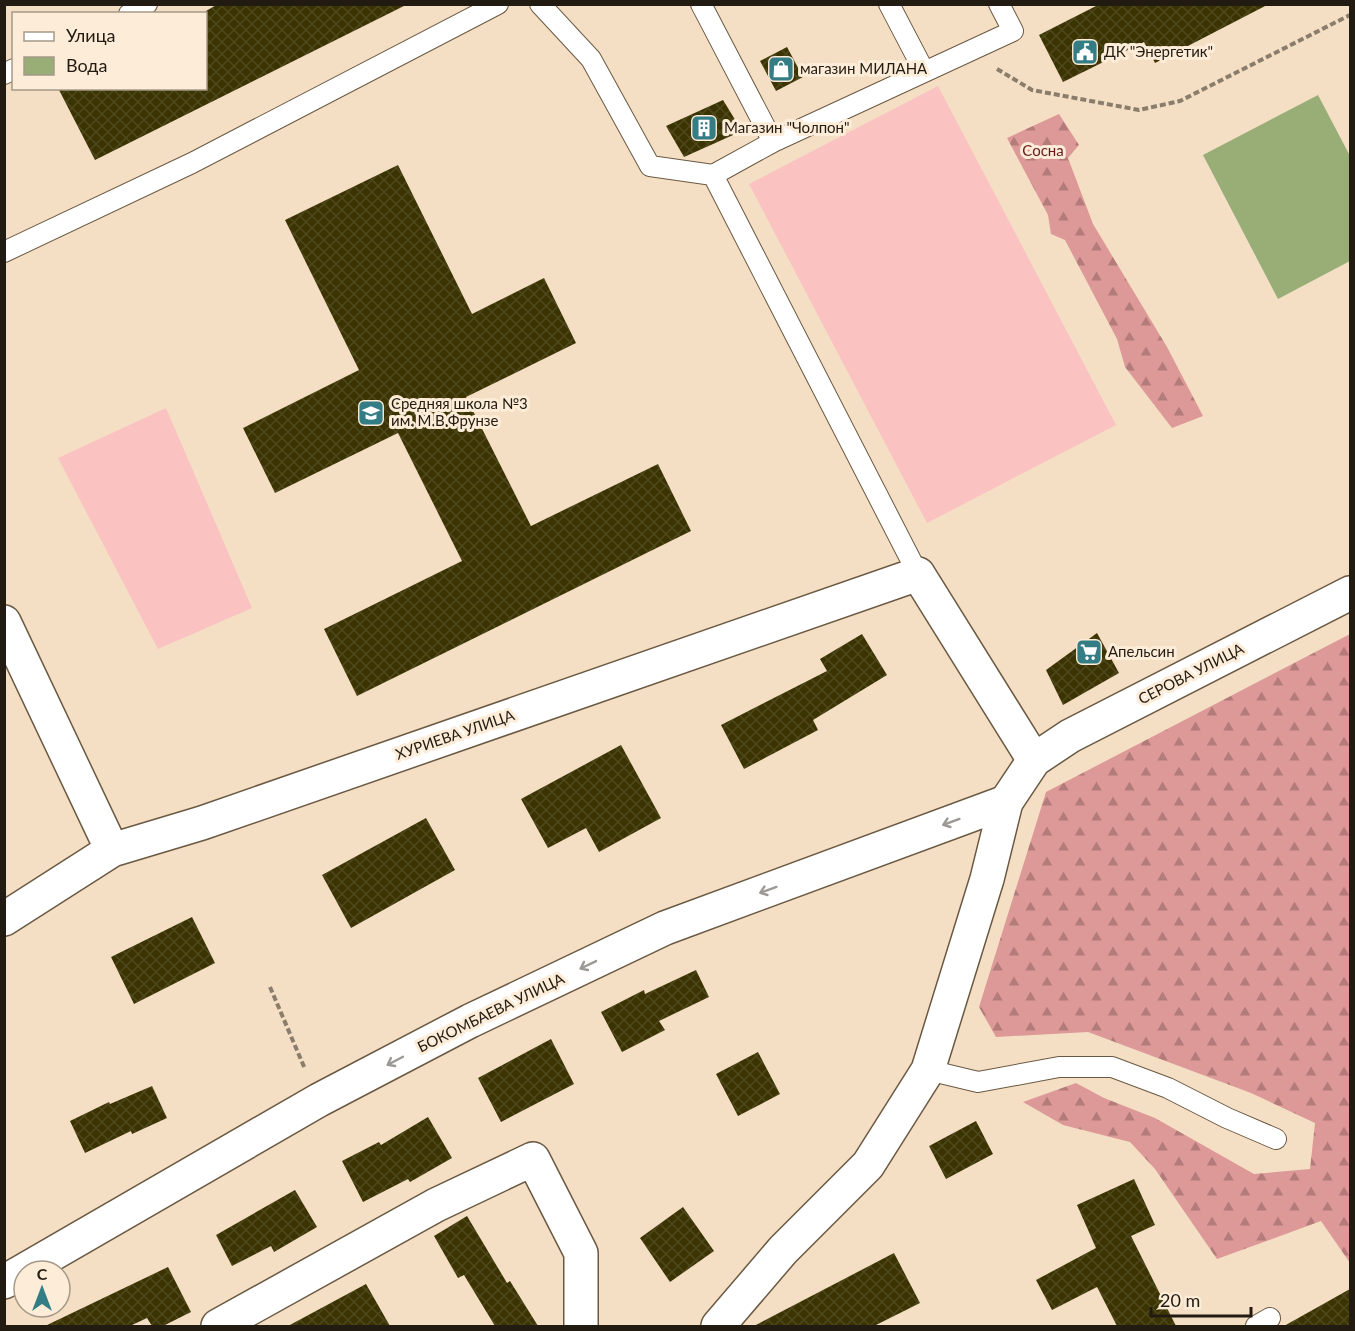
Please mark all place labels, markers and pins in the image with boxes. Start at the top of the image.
public building icon: ДК "Энергетик" [1070,37,1100,67]
place label: ДК "Энергетик" [1104,42,1213,60]
shop icon: магазин МИЛАНА [766,54,796,84]
place label: магазин МИЛАНА [800,59,928,77]
building icon: Магазин "Чолпон" [689,113,719,143]
place label: Магазин "Чолпон" [724,118,850,136]
place label: Средняя школа №3 им. М.В.Фрунзе [391,394,528,429]
school or university icon: Средняя школа №3 им. М.В.Фрунзе [356,398,386,428]
supermarket icon: Апельсин [1074,637,1104,667]
place label: Апельсин [1108,642,1175,660]

